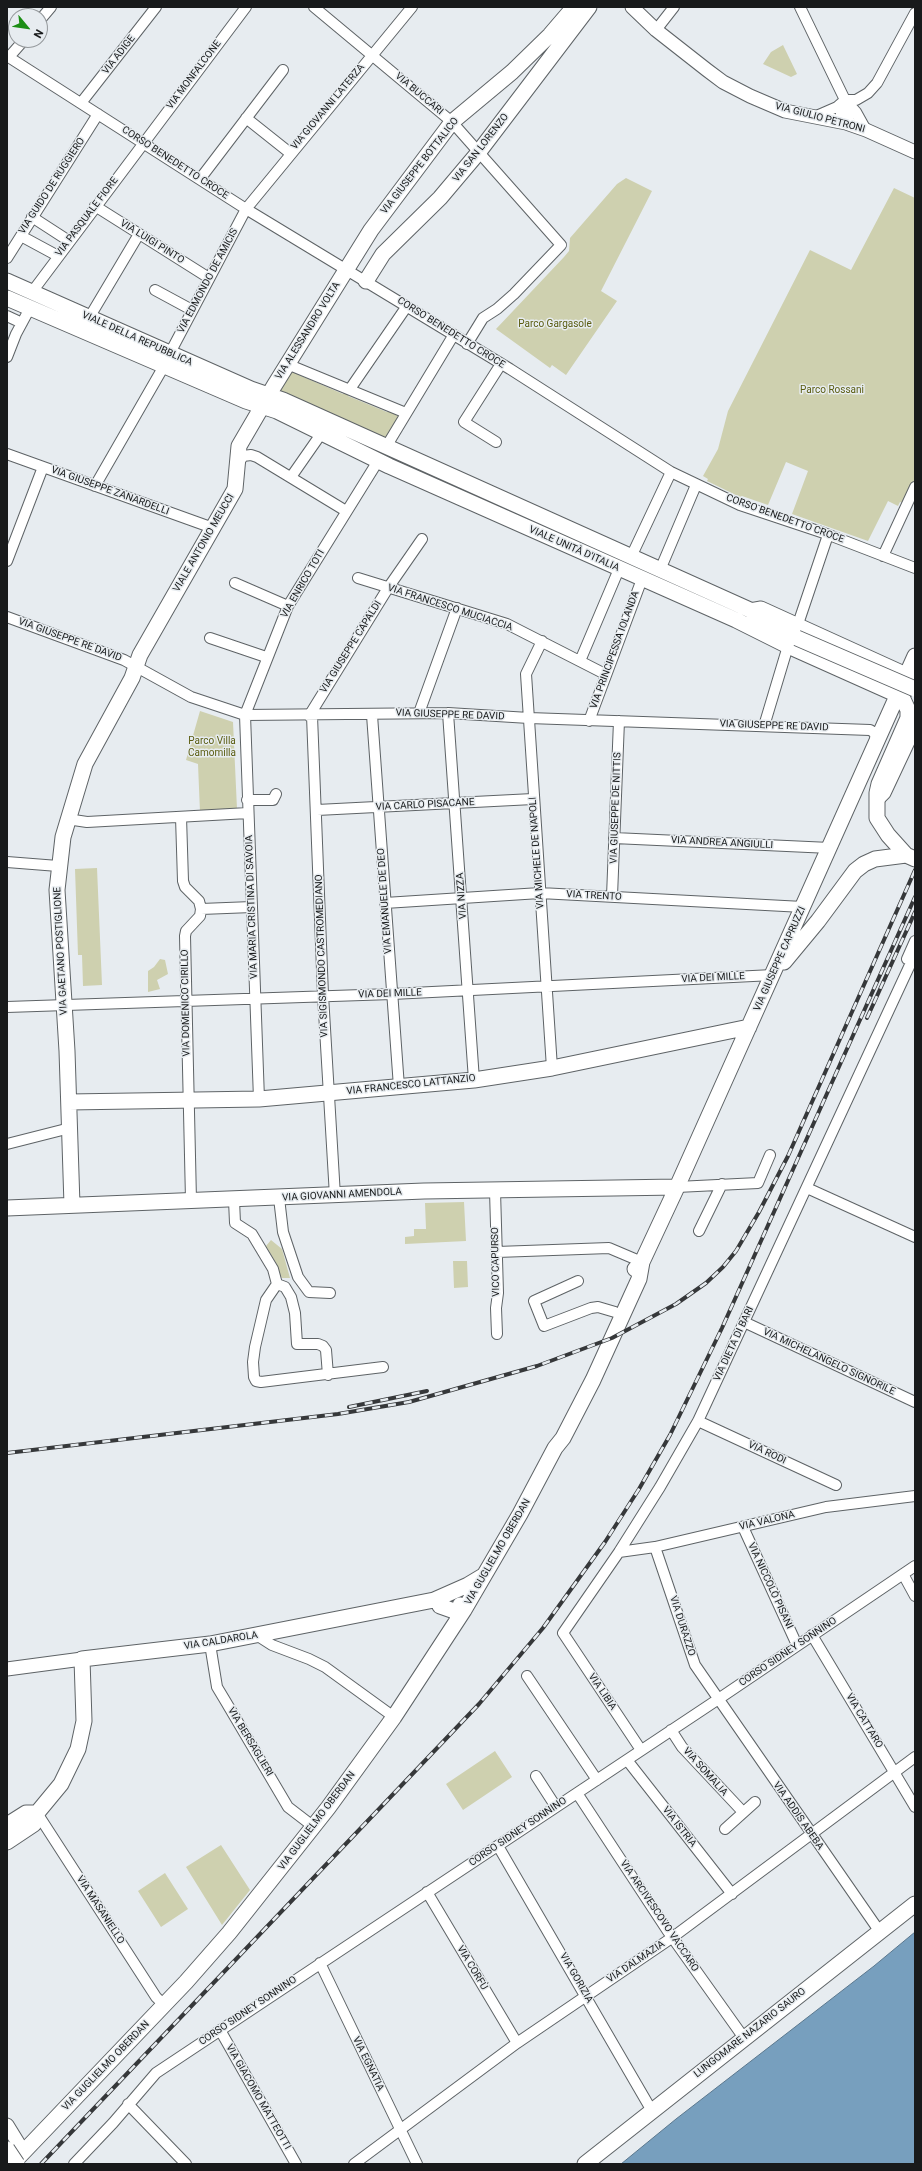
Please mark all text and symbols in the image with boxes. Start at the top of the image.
north arrow [8,8,48,48]
text: N [30,27,46,40]
street label: VIA ADIGE [100,33,138,77]
street label: VIA MONFALCONE [164,38,224,112]
street label: VIA GIOVANNI LATERZA [289,62,367,152]
street label: VIA BUCCARI [392,70,446,118]
street label: VIA GIULIO PETRONI [774,100,866,136]
street label: VIA SAN LORENZO [450,111,512,185]
street label: VIA GIUSEPPE BOTTALICO [379,115,461,217]
street label: CORSO BENEDETTO CROCE [119,124,231,202]
street label: VIA GUIDO DE RUGGIERO [16,136,88,236]
street label: VIA PASQUALE FIORE [53,175,121,259]
street label: VIA LUIGI PINTO [118,218,186,266]
street label: VIA EDMONDO DE AMICIS [175,227,241,335]
street label: VIA ALESSANDRO VOLTA [273,280,343,382]
street label: CORSO BENEDETTO CROCE [395,295,507,371]
street label: VIALE DELLA REPUBBLICA [80,309,194,369]
park label: Parco Gargasole [518,318,592,330]
park label: Parco Rossani [800,384,864,396]
street label: VIA GIUSEPPE ZANARDELLI [49,464,171,518]
street label: VIALE ANTONIO MEUCCI [171,492,237,594]
street label: CORSO BENEDETTO CROCE [724,492,846,546]
street label: VIALE UNITÀ D'ITALIA [527,524,621,574]
street label: VIA ENRICO TOTI [279,548,327,620]
street label: VIA FRANCESCO MUCIACCIA [386,582,514,634]
street label: VIA PRINCIPESSA IOLANDA [588,590,642,710]
street label: VIA GIUSEPPE CAPALDI [318,599,384,695]
street label: VIA GIUSEPPE RE DAVID [17,616,123,664]
street label: VIA GIUSEPPE RE DAVID [395,707,505,723]
street label: VIA GIUSEPPE RE DAVID [719,718,829,734]
park label: Parco Villa Camomilla [188,735,236,758]
street label: VIA GIUSEPPE DE NITTIS [608,752,624,864]
street label: VIA CARLO PISACANE [375,796,475,814]
street label: VIA MICHELE DE NAPOLI [527,797,547,909]
street label: VIA ANDREA ANGIULLI [671,834,773,852]
street label: VIA MARIA CRISTINA DI SAVOIA [243,835,261,979]
street label: VIA EMANUELE DE DEO [375,848,395,954]
street label: VIA NIZZA [454,872,470,920]
street label: VIA SIGISMONDO CASTROMEDIANO [313,874,331,1038]
street label: VIA GAETANO POSTIGLIONE [52,887,70,1015]
street label: VIA TRENTO [566,889,622,903]
street label: VIA GIUSEPPE CAPRUZZI [751,905,809,1013]
street label: VIA DOMENICO CIRILLO [179,949,193,1057]
street label: VIA DEI MILLE [681,970,745,986]
street label: VIA DEI MILLE [358,987,422,1001]
street label: VIA FRANCESCO LATTANZIO [346,1072,476,1098]
street label: VIA GIOVANNI AMENDOLA [282,1186,402,1204]
street label: VICO CAPURSO [489,1227,503,1297]
street label: VIA DIETA DI BARI [711,1305,757,1383]
street label: VIA MICHELANGELO SIGNORILE [761,1326,897,1398]
street label: VIA RODI [746,1439,788,1467]
street label: VIA GUGLIELMO OBERDAN [463,1497,533,1607]
street label: VIA VALONA [738,1509,796,1533]
street label: VIA NICCOLÒ PISANI [745,1541,795,1631]
street label: VIA DURAZZO [667,1594,697,1658]
street label: CORSO SIDNEY SONNINO [737,1615,839,1689]
street label: VIA CALDAROLA [183,1629,259,1653]
street label: VIA LIBIA [585,1671,619,1713]
street label: VIA CATTARO [843,1691,885,1751]
street label: VIA BERSAGLIERI [225,1705,275,1779]
street label: VIA SOMALIA [680,1745,730,1799]
street label: VIA GUGLIELMO OBERDAN [276,1769,358,1873]
street label: VIA ADDIS ABEBA [770,1780,826,1852]
street label: CORSO SIDNEY SONNINO [467,1795,569,1869]
street label: VIA ISTRIA [659,1804,699,1850]
street label: VIA ARCIVESCOVO VACCARO [617,1858,701,1974]
street label: VIA MASANIELLO [73,1874,127,1946]
street label: VIA DALMAZIA [605,1938,667,1986]
street label: VIA CORFÙ [454,1944,490,1992]
street label: VIA GORIZIA [557,1951,595,2005]
street label: CORSO SIDNEY SONNINO [197,1974,299,2048]
street label: LUNGOMARE NAZARIO SAURO [692,1986,808,2080]
street label: VIA GUGLIELMO OBERDAN [60,2018,152,2114]
street label: VIA EGNATIA [350,2035,386,2093]
street label: VIA GIACOMO MATTEOTTI [223,2042,293,2152]

